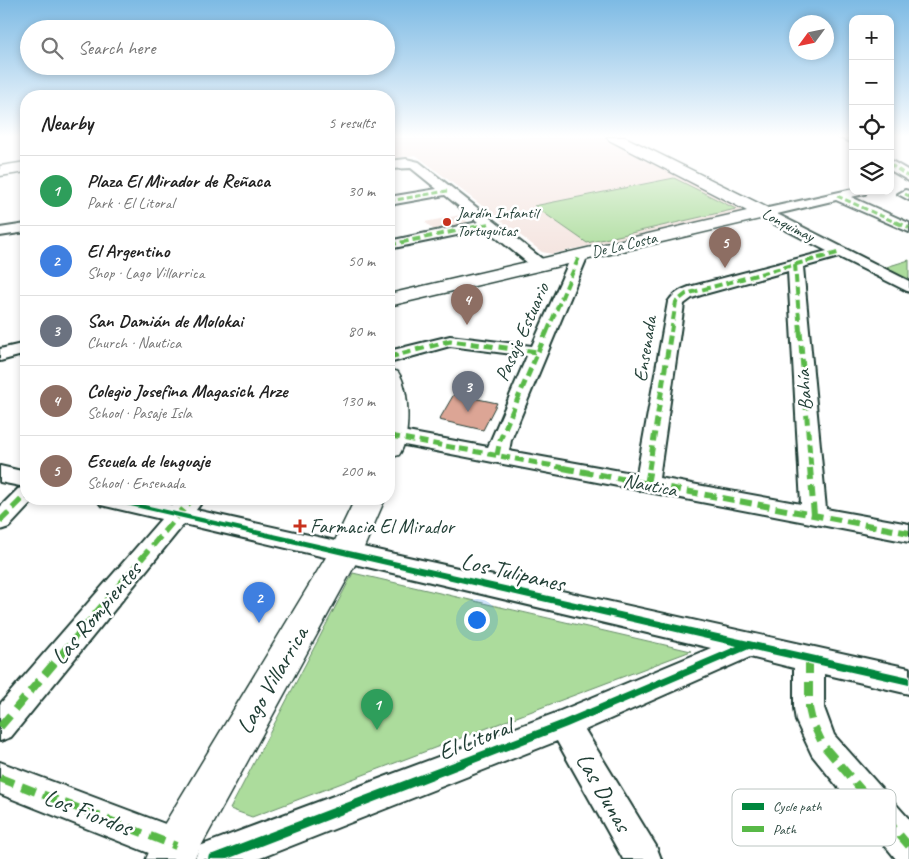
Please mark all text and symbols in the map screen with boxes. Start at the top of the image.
north arrow [789,15,834,60]
map controls [849,15,894,195]
button: + [849,15,894,60]
search box [20,20,395,75]
icon: search [38,34,66,62]
text: Search here [78,36,155,60]
button: − [849,60,894,105]
button: locate [849,105,894,150]
text: Nearby [40,110,93,136]
text: 5 results [328,113,375,133]
button: layers [849,150,894,195]
text: Plaza El Mirador de Reñaca [87,169,270,193]
text: 1 [52,181,60,201]
text: 30 m [348,181,375,201]
text: Park · El Litoral [87,193,174,213]
place label: Jardín Infantil Tortuguitas [456,203,542,241]
street label: Lonquimay [759,203,819,247]
marker: Jardín Infantil Tortuguitas [441,216,453,228]
pin: 5 [709,227,741,268]
street label: De La Costa [589,228,660,262]
text: El Argentino [87,239,169,263]
text: 2 [52,251,60,271]
text: 50 m [348,251,375,271]
text: Shop · Lago Villarrica [87,263,204,283]
street label: Pasaje Estuario [489,278,555,385]
pin: 4 [451,284,483,325]
text: San Damián de Molokai [87,309,243,333]
street label: Ensenada [627,313,663,384]
text: 3 [52,321,60,341]
text: 80 m [348,321,375,341]
text: Church · Nautica [87,333,181,353]
street label: Bahía [790,367,818,411]
pin: 3 [452,371,484,412]
text: Colegio Josefina Magasich Arze [87,379,287,403]
text: 4 [52,391,60,411]
text: 130 m [341,391,375,411]
text: School · Pasaje Isla [87,403,192,423]
text: Escuela de lenguaje [87,449,210,473]
text: 5 [53,461,59,481]
text: 200 m [341,461,375,481]
street label: Nautica [621,468,680,503]
text: School · Ensenada [87,473,185,493]
place label: Farmacia El Mirador [310,514,456,539]
marker: Farmacia El Mirador [294,520,306,532]
street label: Los Tulipanes [458,546,569,599]
street label: Las Rompientes [44,554,149,671]
pin: 2 [243,582,275,623]
your location [464,607,490,633]
street label: Lago Villarrica [229,619,316,739]
pin: 1 [361,689,393,730]
street label: El Litoral [434,710,520,767]
street label: Las Dunas [569,747,639,838]
street label: Los Fiordos [40,782,139,843]
legend [732,789,896,846]
text: Cycle path [773,798,822,815]
text: Path [773,821,797,838]

